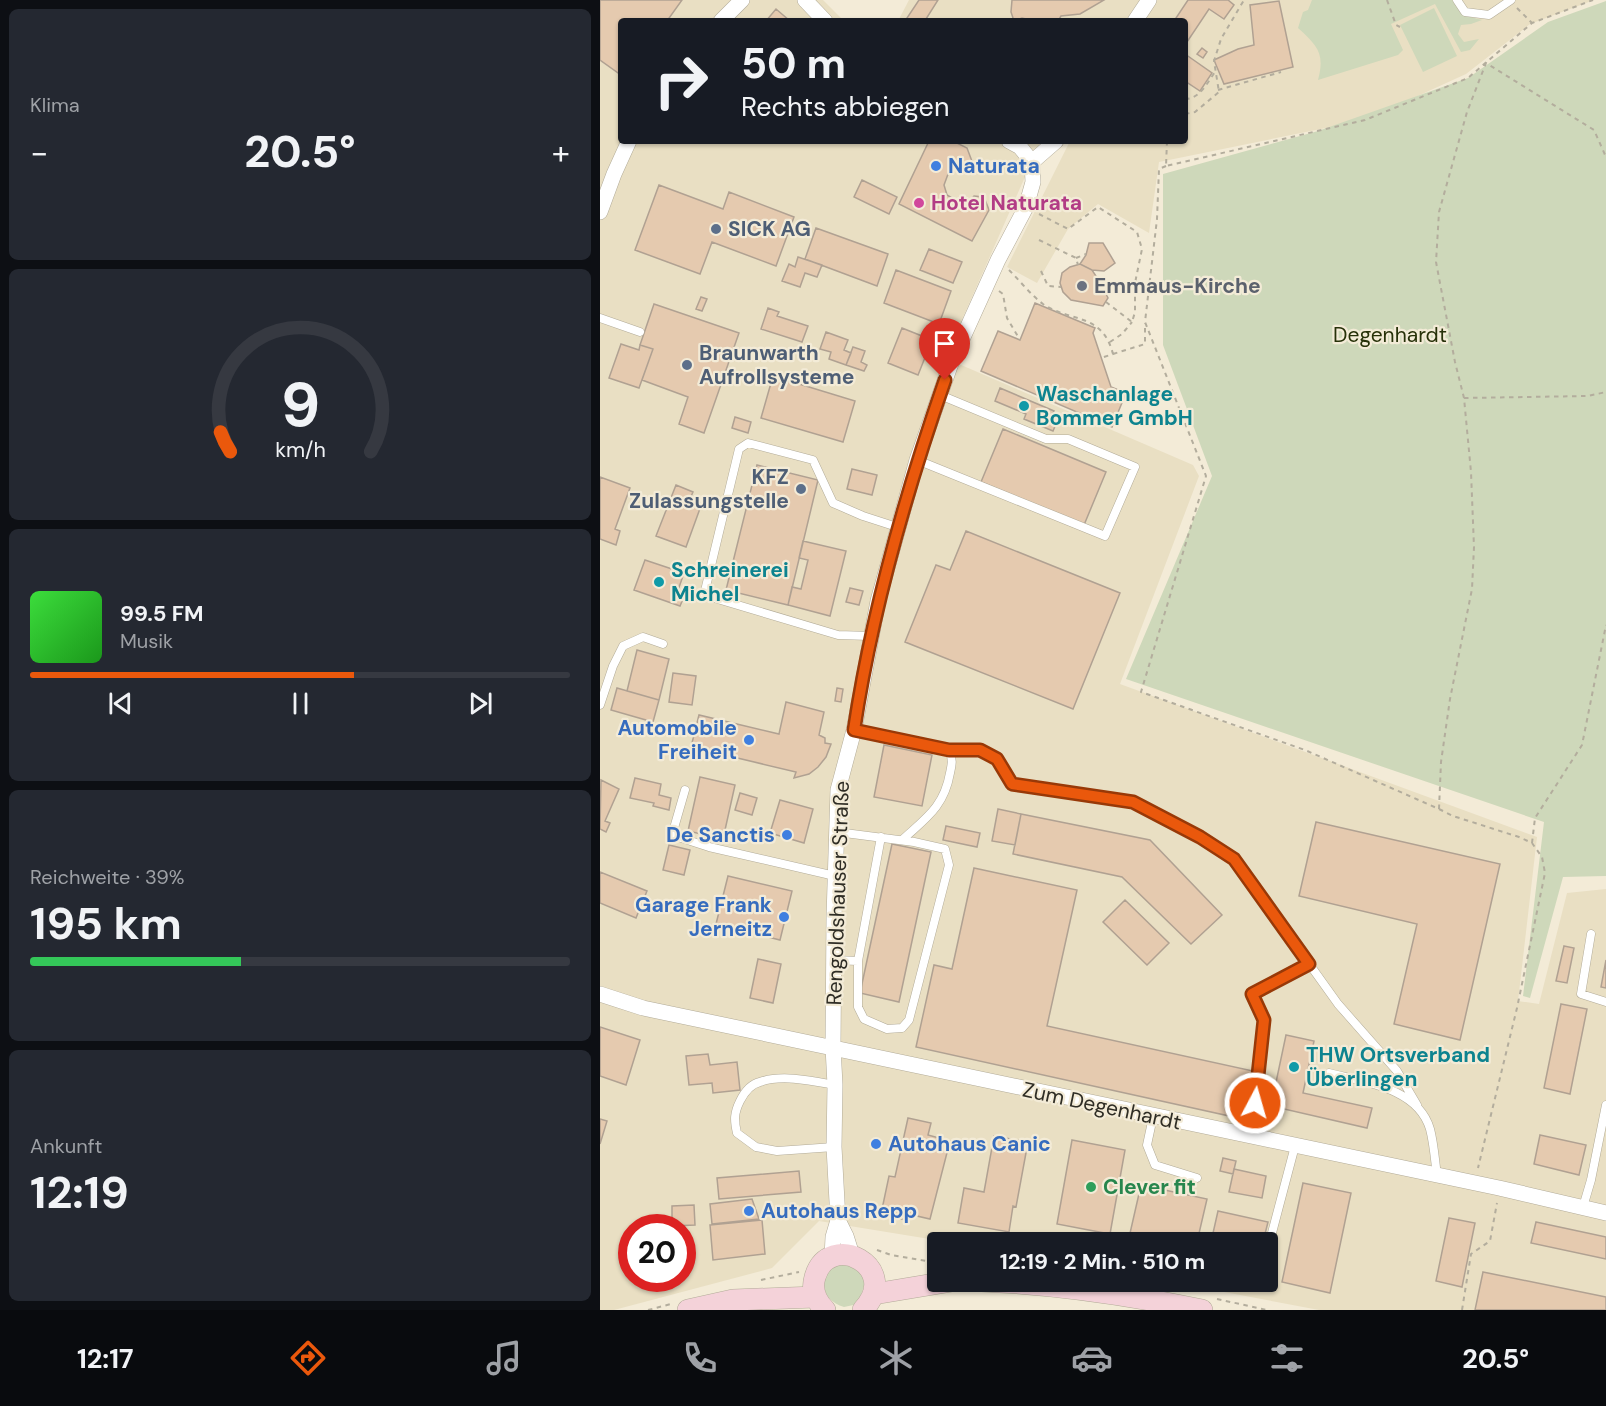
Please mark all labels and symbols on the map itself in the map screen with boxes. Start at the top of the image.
place label: Naturata [948,152,1040,180]
marker: Naturata [929,159,943,173]
place label: Hotel Naturata [931,189,1082,217]
marker: Hotel Naturata [912,196,926,210]
place label: SICK AG [728,215,811,243]
marker: SICK AG [709,222,723,236]
place label: Emmaus-Kirche [1094,272,1261,300]
marker: Emmaus-Kirche [1075,279,1089,293]
pin [919,318,970,380]
park label: Degenhardt [1333,321,1447,349]
place label: Braunwarth Aufrollsysteme [699,339,854,391]
marker: Braunwarth Aufrollsysteme [680,358,694,372]
place label: Waschanlage Bommer GmbH [1036,380,1193,432]
marker: Waschanlage Bommer GmbH [1017,399,1031,413]
place label: KFZ Zulassungstelle [629,463,789,515]
marker: KFZ Zulassungstelle [794,482,808,496]
place label: Schreinerei Michel [671,556,789,608]
marker: Schreinerei Michel [652,575,666,589]
place label: Automobile Freiheit [617,714,737,766]
marker: Automobile Freiheit [742,733,756,747]
street label: Rengoldshauser Straße [820,780,856,1006]
place label: De Sanctis [666,821,775,849]
marker: De Sanctis [780,828,794,842]
place label: Garage Frank Jerneitz [635,891,772,943]
marker: Garage Frank Jerneitz [777,910,791,924]
place label: THW Ortsverband Überlingen [1306,1041,1490,1093]
marker: THW Ortsverband Überlingen [1287,1060,1301,1074]
position arrow [1223,1071,1287,1135]
street label: Zum Degenhardt [1020,1076,1184,1136]
place label: Autohaus Canic [888,1130,1051,1158]
marker: Autohaus Canic [869,1137,883,1151]
place label: Clever fit [1103,1173,1196,1201]
marker: Clever fit [1084,1180,1098,1194]
place label: Autohaus Repp [761,1197,917,1225]
marker: Autohaus Repp [742,1204,756,1218]
speed limit sign: 20 [618,1214,696,1292]

